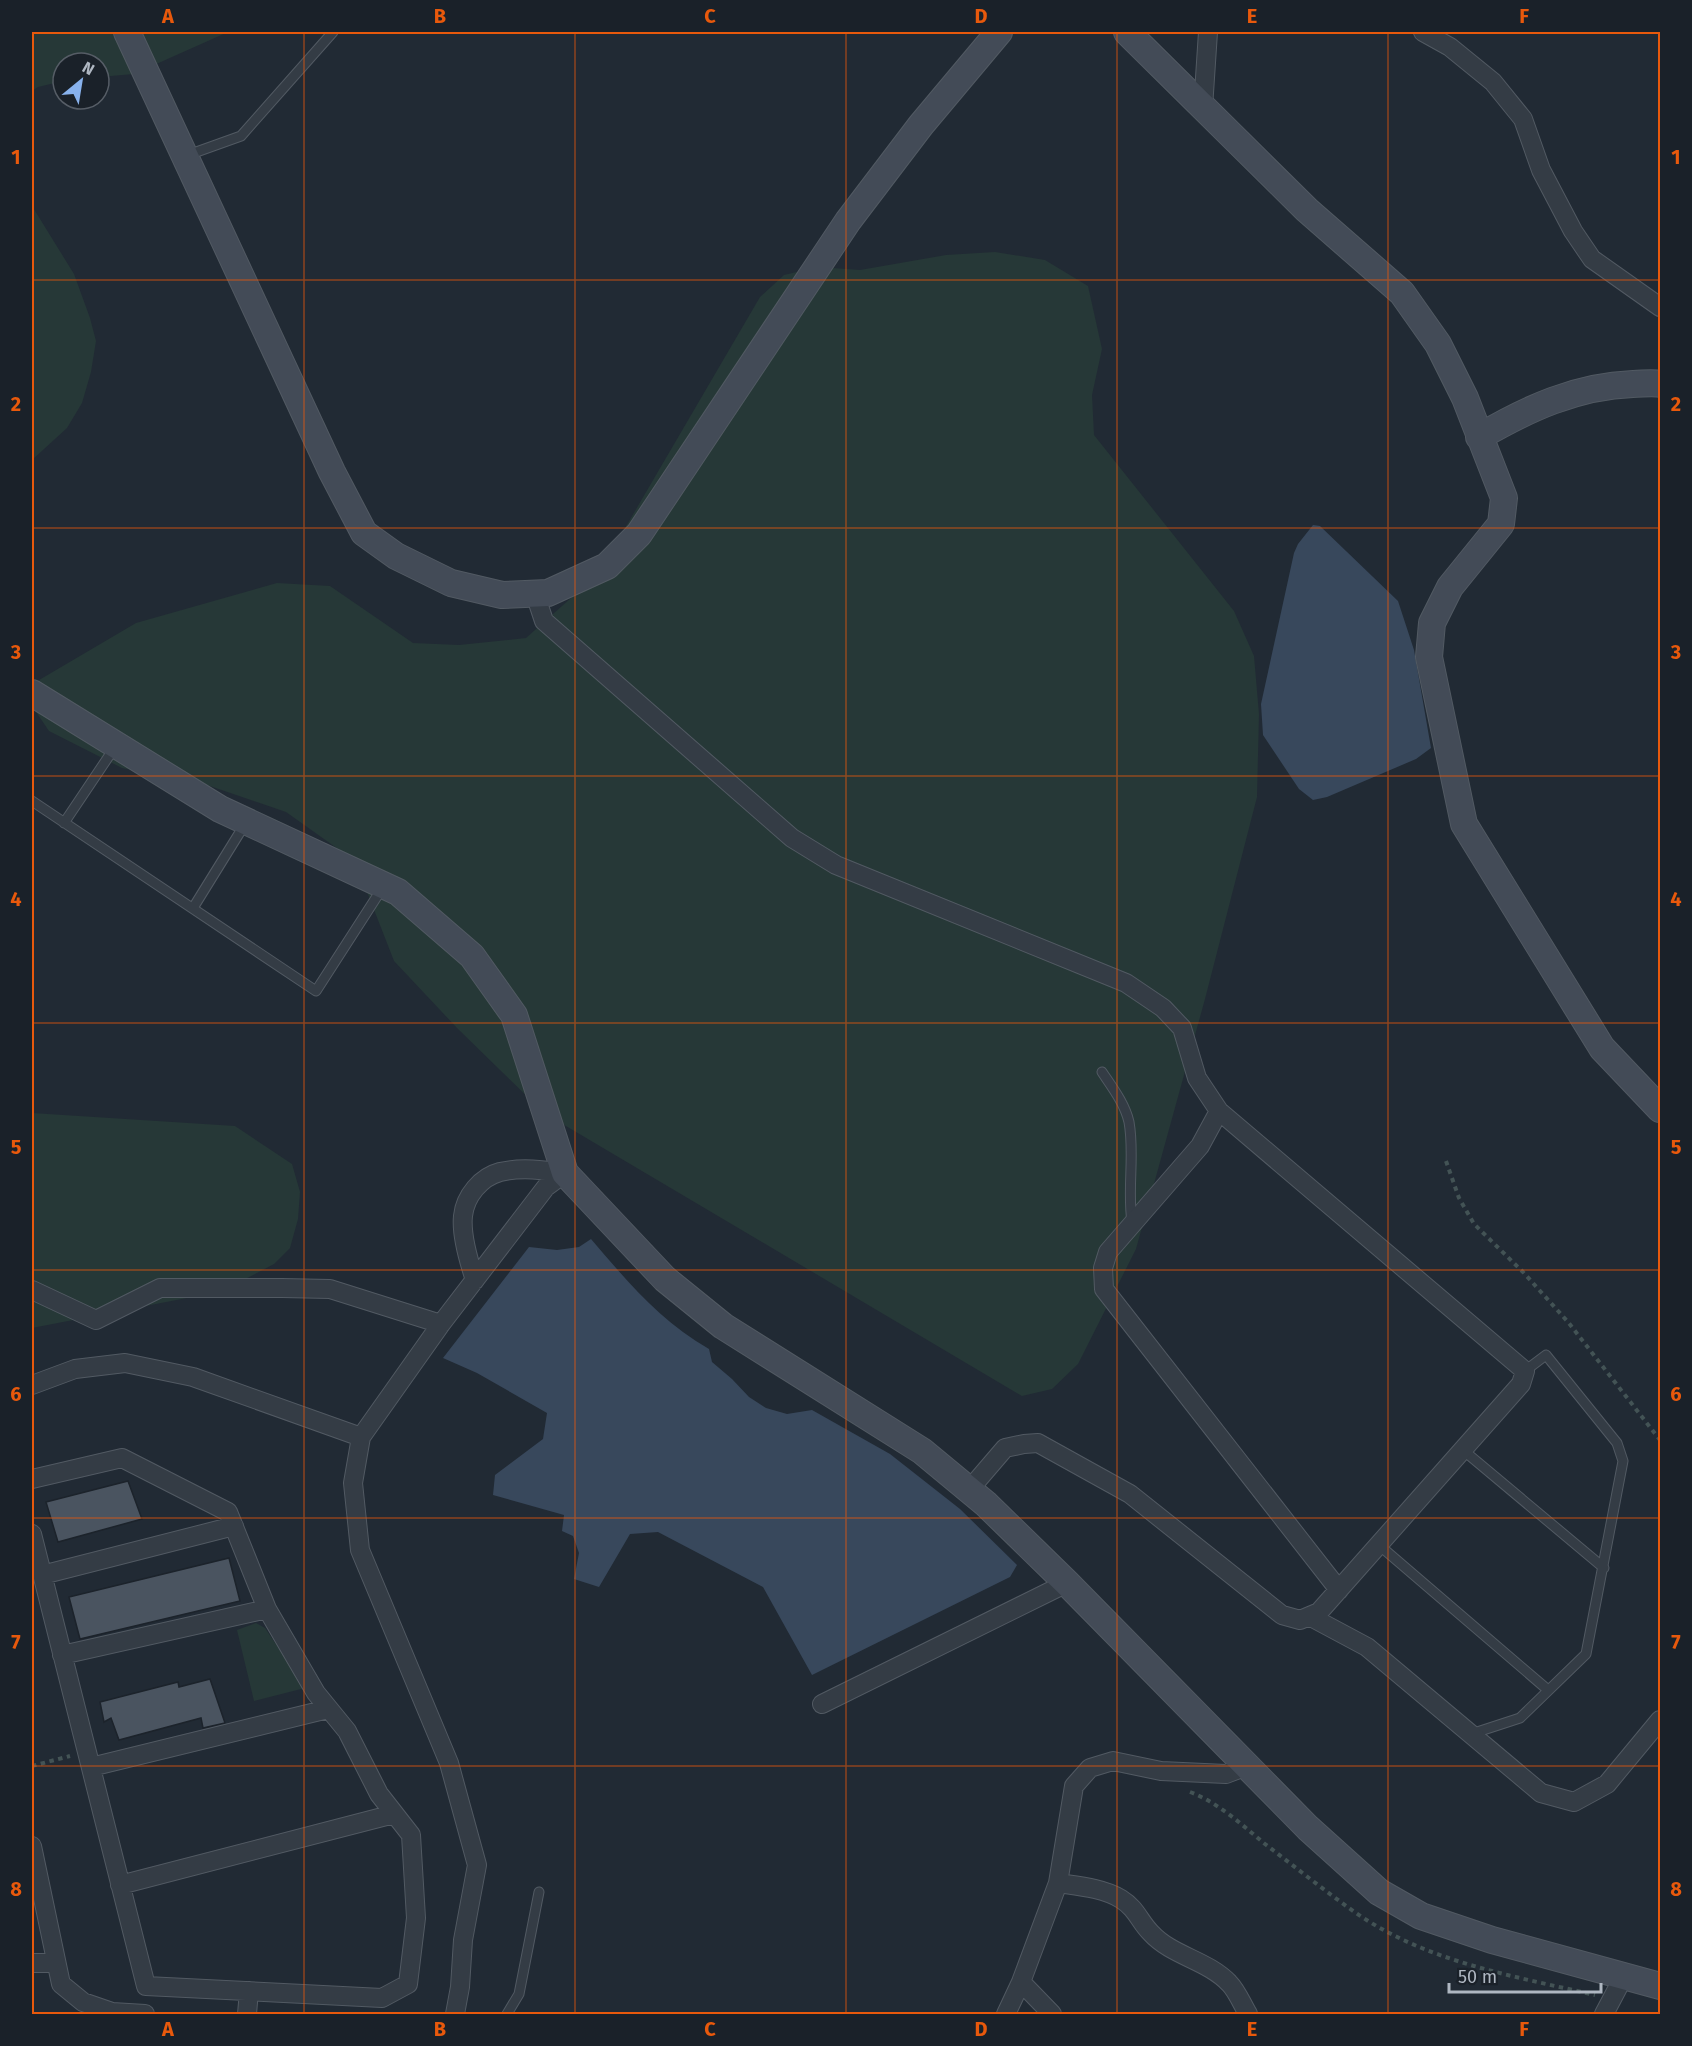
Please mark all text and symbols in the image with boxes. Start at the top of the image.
text: A [161,4,175,28]
text: B [434,4,446,28]
text: C [704,4,716,28]
text: D [974,4,988,28]
text: E [1247,4,1257,28]
text: F [1519,4,1529,28]
north arrow [51,51,111,111]
text: N [79,58,98,79]
text: 1 [11,145,21,169]
text: 1 [1671,145,1681,169]
text: 2 [11,392,21,416]
text: 2 [1671,392,1681,416]
text: 3 [10,640,21,664]
text: 3 [1670,640,1681,664]
text: 4 [10,887,22,911]
text: 4 [1670,887,1682,911]
text: 5 [11,1135,22,1159]
text: 5 [1671,1135,1682,1159]
text: 6 [10,1382,22,1406]
text: 6 [1670,1382,1682,1406]
text: 7 [11,1630,21,1654]
text: 7 [1671,1630,1681,1654]
text: 8 [10,1877,22,1901]
text: 8 [1670,1877,1682,1901]
scale bar [1449,1956,1600,1994]
text: 50 m [1458,1966,1497,1988]
text: A [161,2017,175,2041]
text: B [434,2017,446,2041]
text: C [704,2017,716,2041]
text: D [974,2017,988,2041]
text: E [1247,2017,1257,2041]
text: F [1519,2017,1529,2041]

